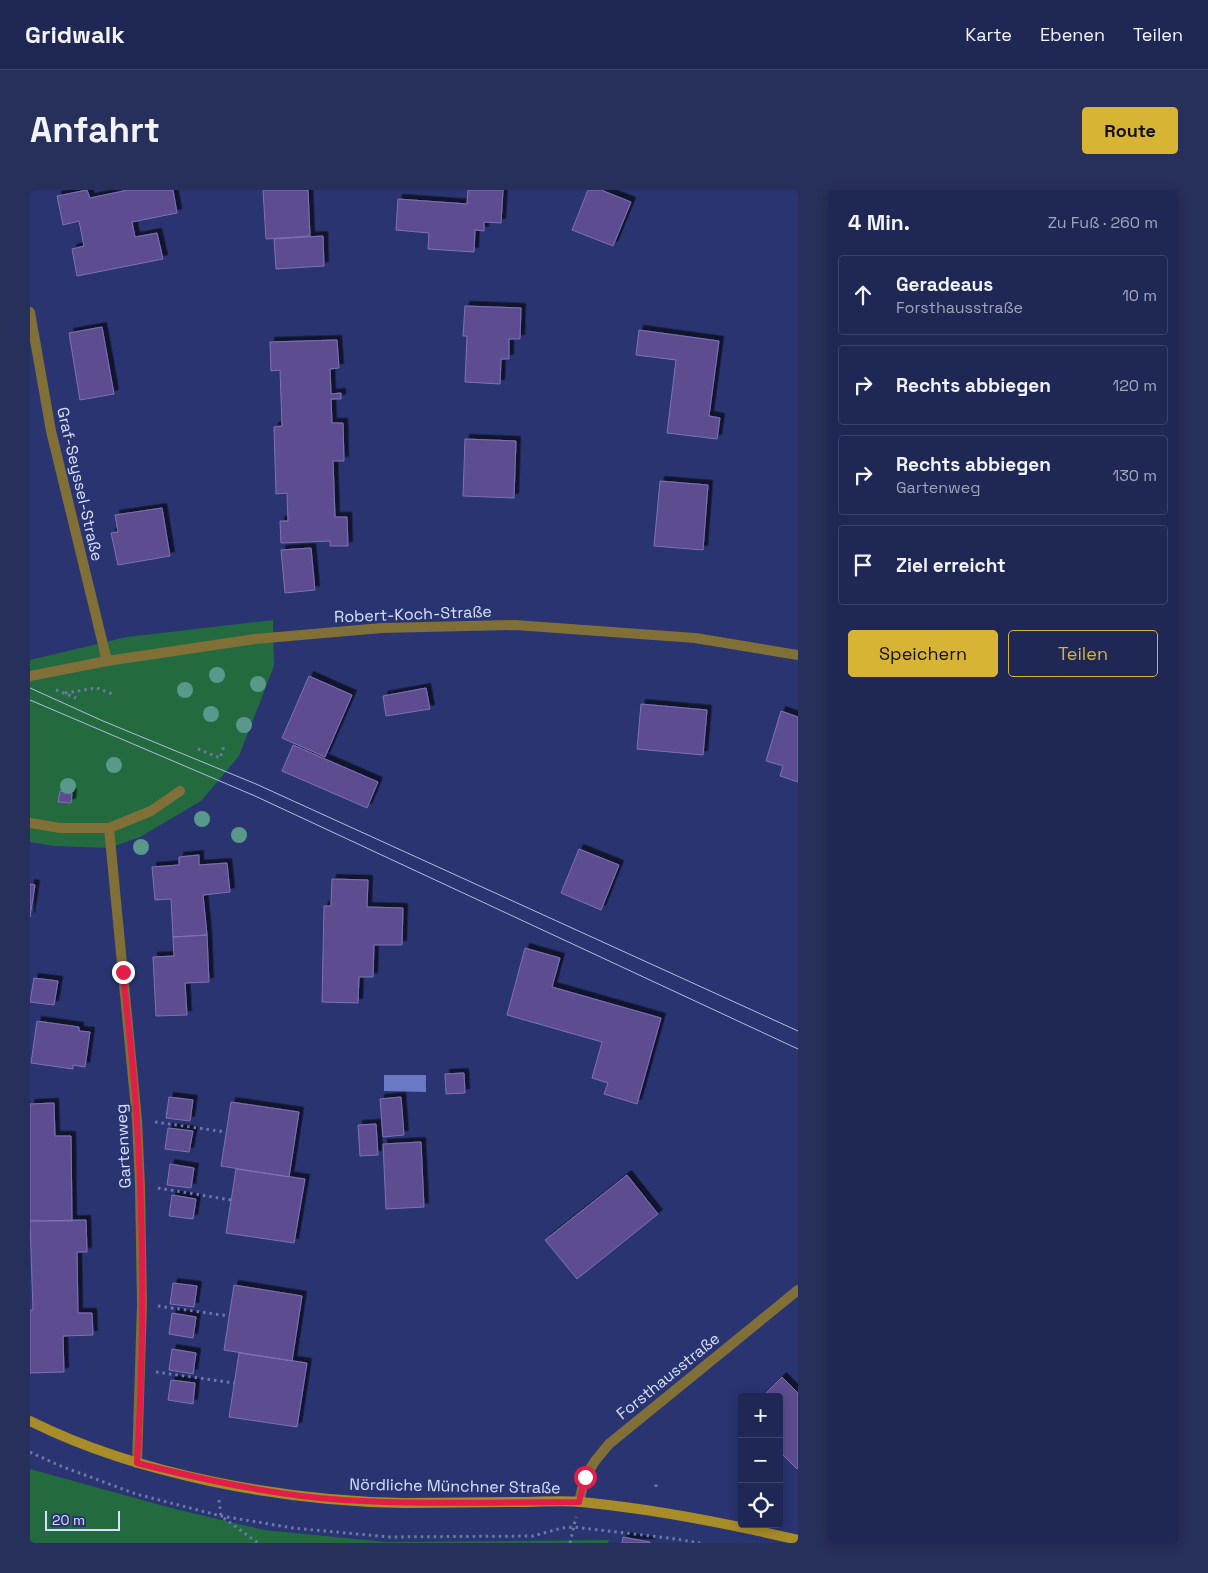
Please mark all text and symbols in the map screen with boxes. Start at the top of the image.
text: Gridwalk [25,19,125,50]
text: Karte [965,23,1012,46]
text: Ebenen [1040,23,1105,46]
text: Teilen [1133,23,1183,46]
button: Route [1082,107,1178,154]
text: Anfahrt [30,108,160,152]
text: 4 Min. [848,209,910,236]
text: Zu Fuß · 260 m [1048,212,1158,233]
text: Geradeaus [896,272,993,297]
icon: ahead [849,281,877,309]
text: 10 m [1122,285,1157,306]
text: Forsthausstraße [896,297,1023,318]
icon: right [849,371,877,399]
text: Rechts abbiegen [896,373,1051,398]
text: 120 m [1113,375,1157,396]
street label: Graf-Seyssel-Straße [52,405,108,563]
text: Rechts abbiegen [896,452,1051,477]
icon: right [849,461,877,489]
text: 130 m [1113,465,1157,486]
text: Gartenweg [896,477,980,498]
icon: arrive [849,551,877,579]
text: Ziel erreicht [896,553,1006,578]
street label: Robert-Koch-Straße [334,601,492,627]
button: Speichern [848,630,998,677]
button: Teilen [1008,630,1158,677]
route end [112,961,135,984]
street label: Gartenweg [110,1103,136,1189]
street label: Forsthausstraße [612,1328,724,1424]
map controls [738,1393,783,1528]
button: + [738,1393,783,1438]
button: − [738,1438,783,1483]
route start [574,1466,597,1489]
street label: Nördliche Münchner Straße [349,1474,561,1498]
button: locate [738,1483,783,1528]
scale bar [45,1508,120,1531]
text: 20 m [52,1511,85,1529]

